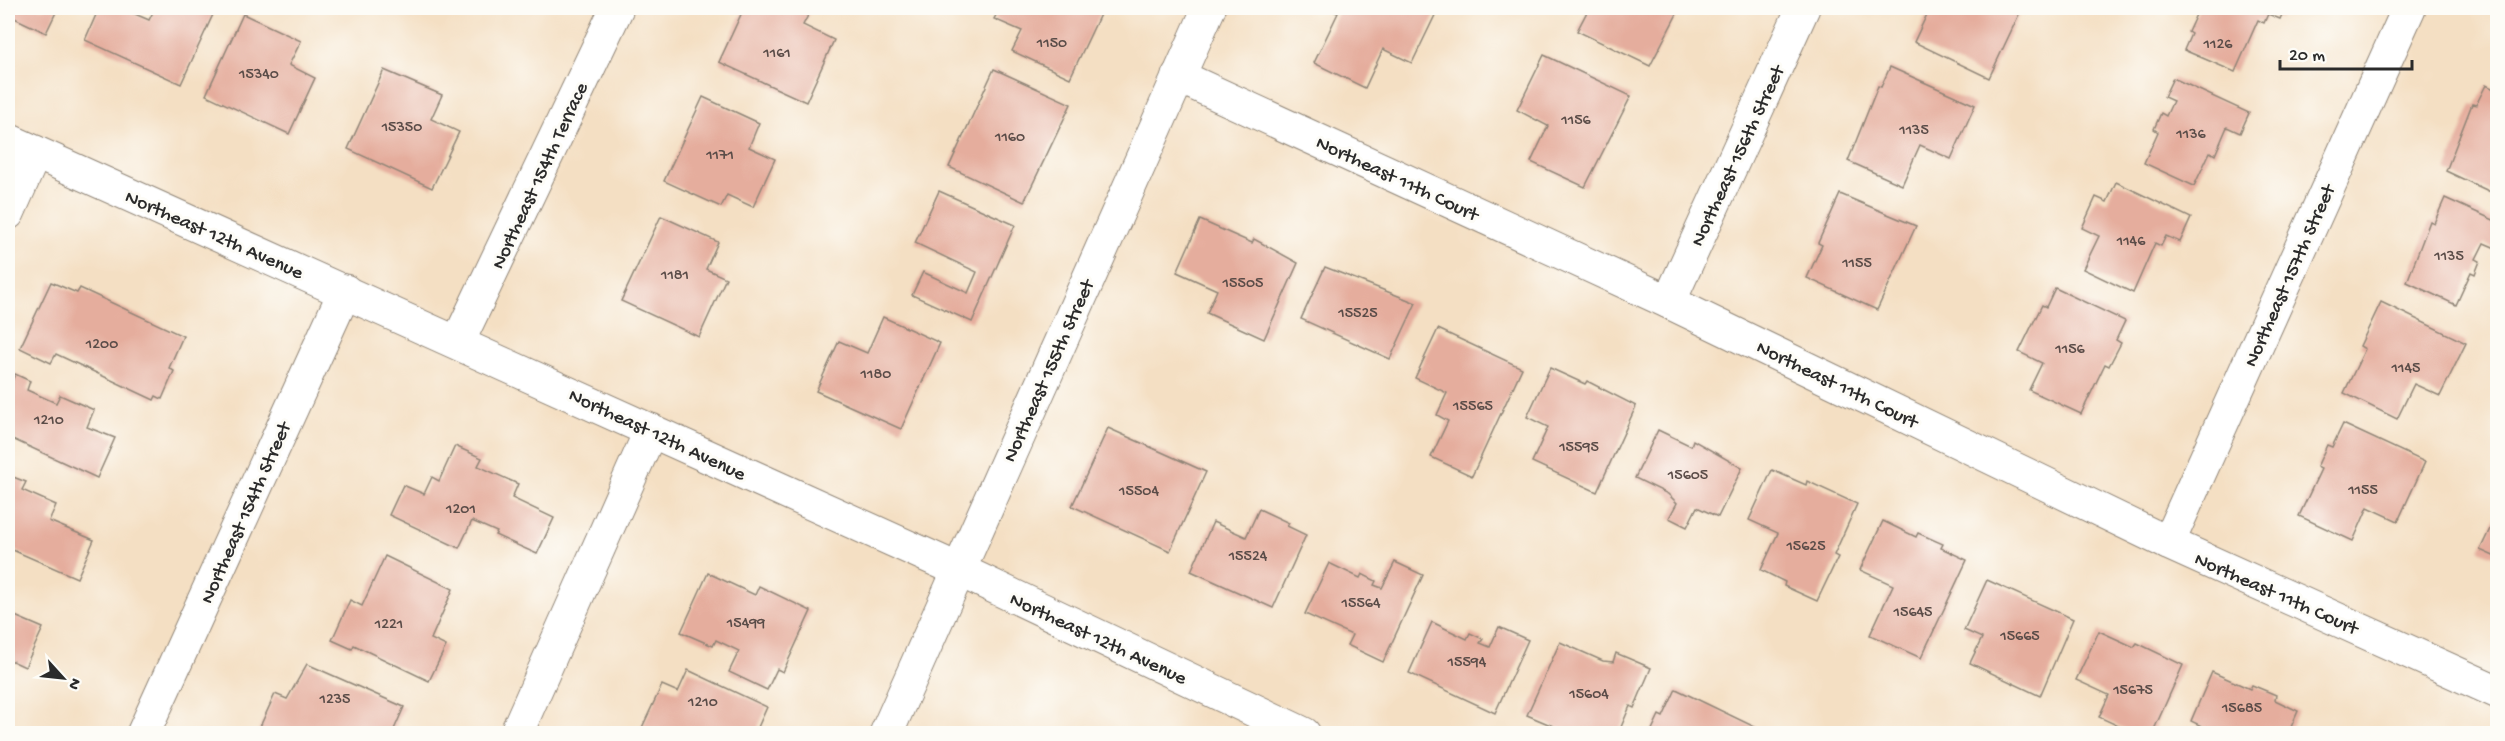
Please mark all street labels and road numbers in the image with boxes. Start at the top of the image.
street label: Northeast 156th Street [1687,61,1792,251]
street label: Northeast 154th Terrace [488,79,595,273]
street label: Northeast 11th Court [1312,132,1483,229]
street label: Northeast 157th Street [2241,180,2343,371]
street label: Northeast 12th Avenue [121,186,307,286]
street label: Northeast 155th Street [1000,275,1102,466]
street label: Northeast 11th Court [1752,337,1923,436]
street label: Northeast 12th Avenue [564,385,749,488]
street label: Northeast 154th Street [197,417,298,608]
street label: Northeast 11th Court [2190,549,2363,642]
street label: Northeast 12th Avenue [1005,589,1190,692]

